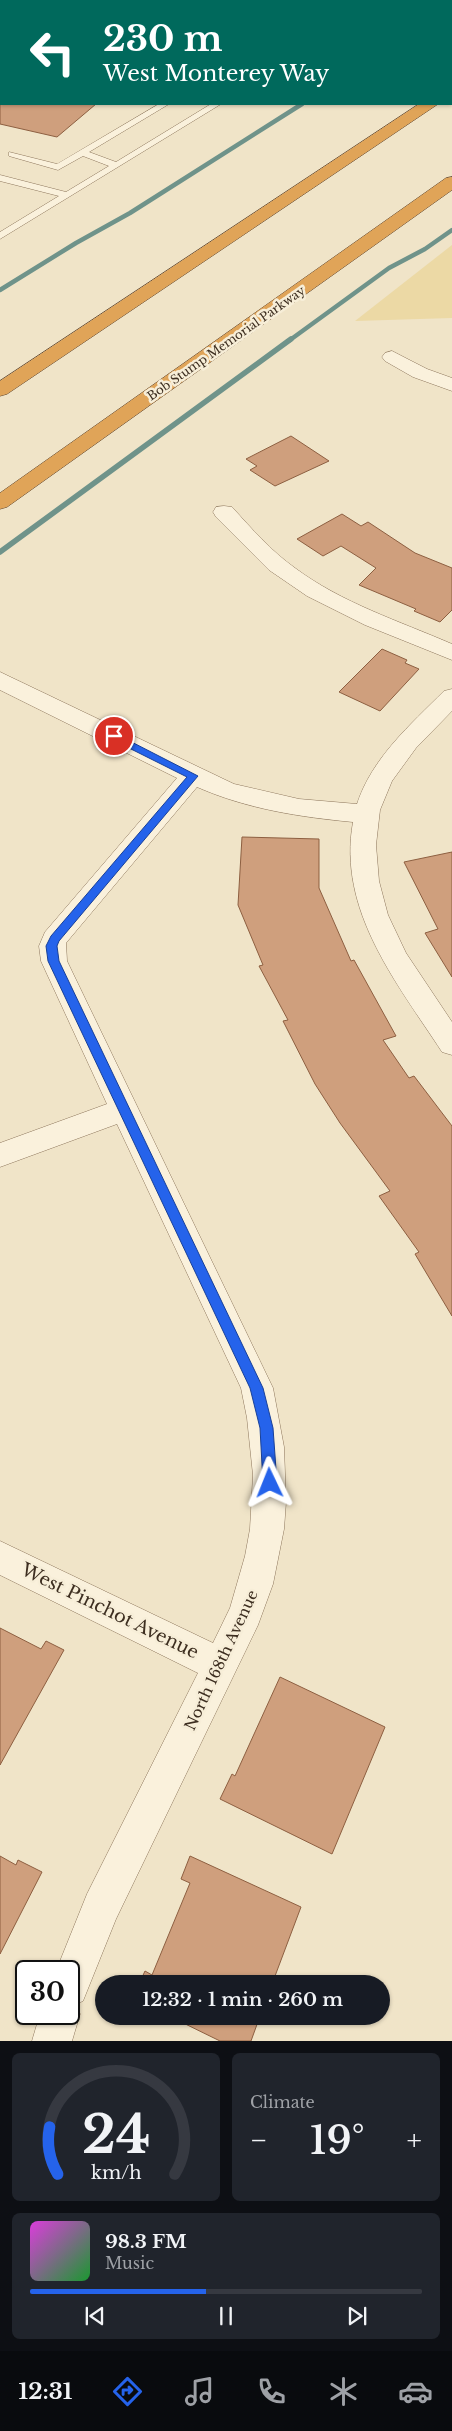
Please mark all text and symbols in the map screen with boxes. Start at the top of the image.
text: 230 m [103,17,223,60]
icon: left [20,20,85,85]
text: West Monterey Way [103,60,329,87]
street label: Bob Stump Memorial Parkway [144,282,308,403]
pin [93,715,135,757]
icon: arrive [100,722,128,750]
position arrow [243,1456,295,1508]
street label: West Pinchot Avenue [17,1558,202,1664]
street label: North 168th Avenue [180,1587,262,1733]
speed limit sign: 30 [15,1960,80,2025]
text: 12:32 · 1 min · 260 m [142,1988,343,2011]
text: Climate [250,2092,315,2112]
text: 24 [82,2103,150,2167]
text: 19° [310,2117,365,2164]
text: − [250,2123,268,2158]
text: + [407,2123,422,2158]
text: km/h [91,2162,141,2184]
text: 98.3 FM [105,2230,187,2253]
text: Music [105,2253,154,2273]
icon: previous [81,2302,109,2330]
icon: pause [212,2302,240,2330]
icon: next [343,2302,371,2330]
icon: directions [110,2374,145,2409]
icon: music [182,2374,217,2409]
icon: phone [254,2374,289,2409]
icon: climate [326,2374,361,2409]
icon: car [398,2374,433,2409]
text: 12:31 [19,2378,72,2405]

